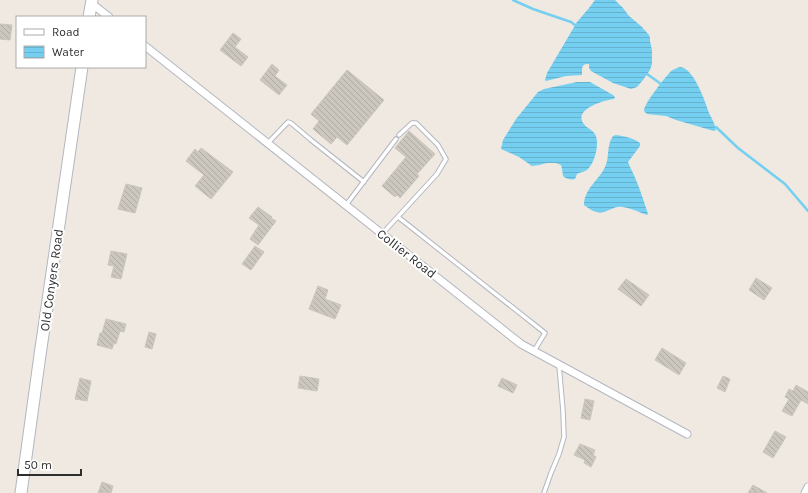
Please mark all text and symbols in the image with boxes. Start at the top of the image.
legend [16,16,146,68]
text: Road [52,25,80,39]
text: Water [52,45,85,59]
street label: Collier Road [374,226,439,281]
street label: Old Conyers Road [37,228,66,332]
scale bar [18,451,81,477]
text: 50 m [24,458,52,472]

